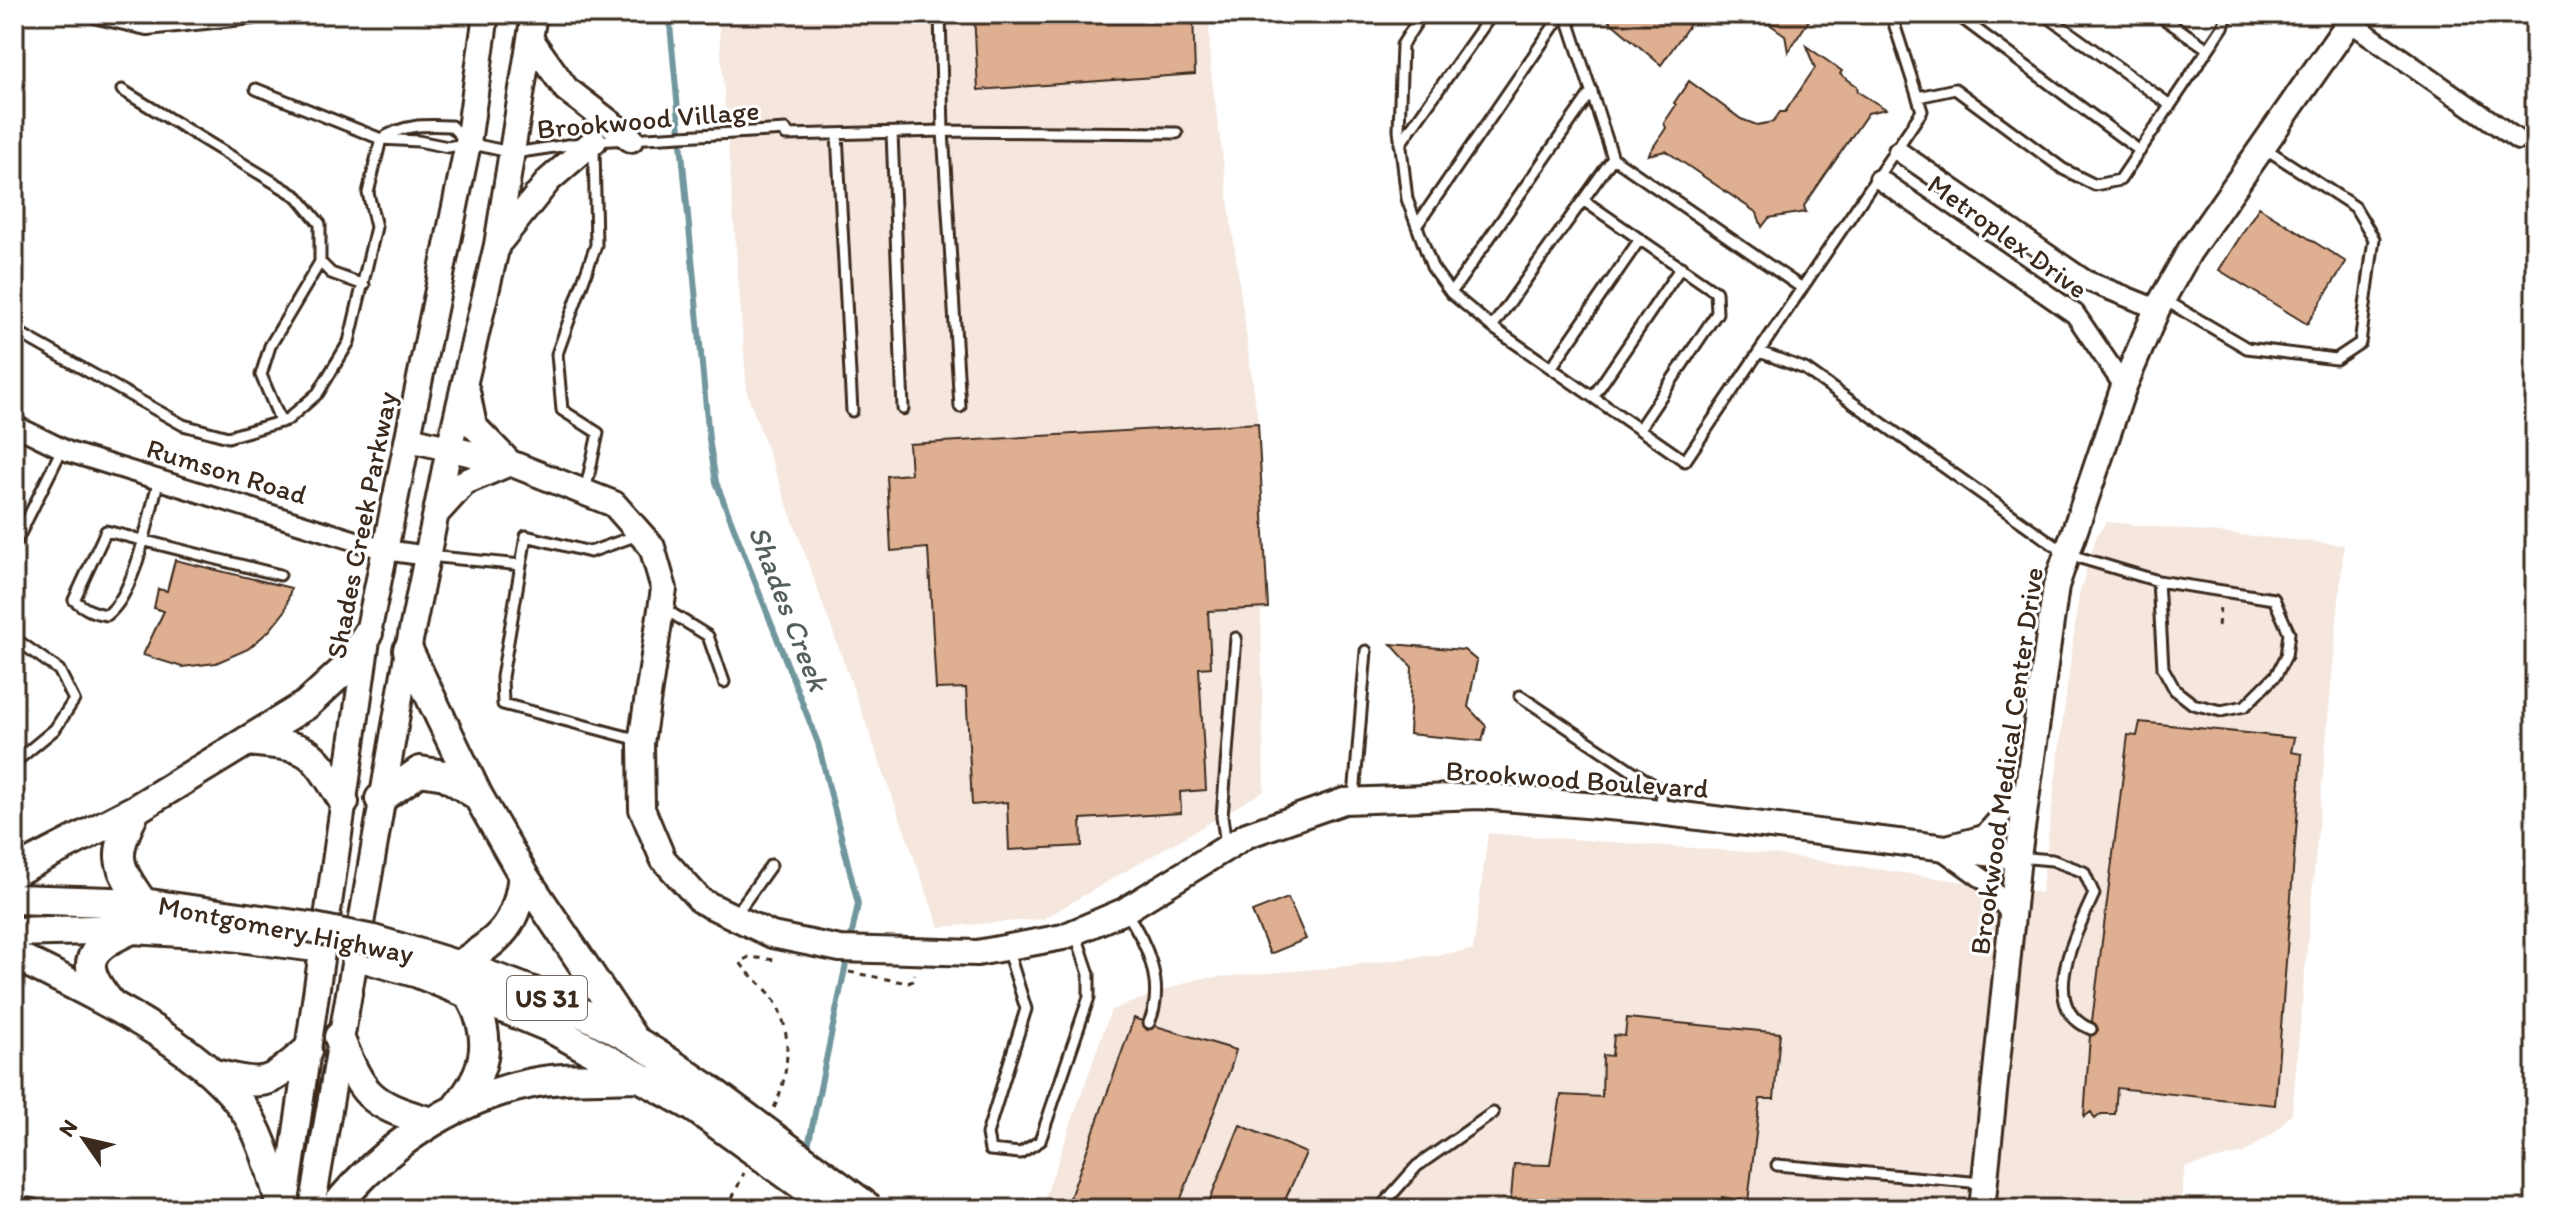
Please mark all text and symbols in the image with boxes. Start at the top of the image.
street label: Brookwood Village [535,92,761,146]
street label: Metroplex Drive [1921,167,2095,305]
street label: Shades Creek Parkway [318,389,404,661]
street label: Rumson Road [143,430,312,512]
water label: Shades Creek [741,520,838,698]
street label: Brookwood Medical Center Drive [1962,565,2050,957]
street label: Brookwood Boulevard [1444,753,1710,805]
street label: Montgomery Highway [155,888,417,970]
road number: US 31 [507,976,587,1020]
north arrow [44,1099,124,1179]
text: N [52,1114,83,1142]

